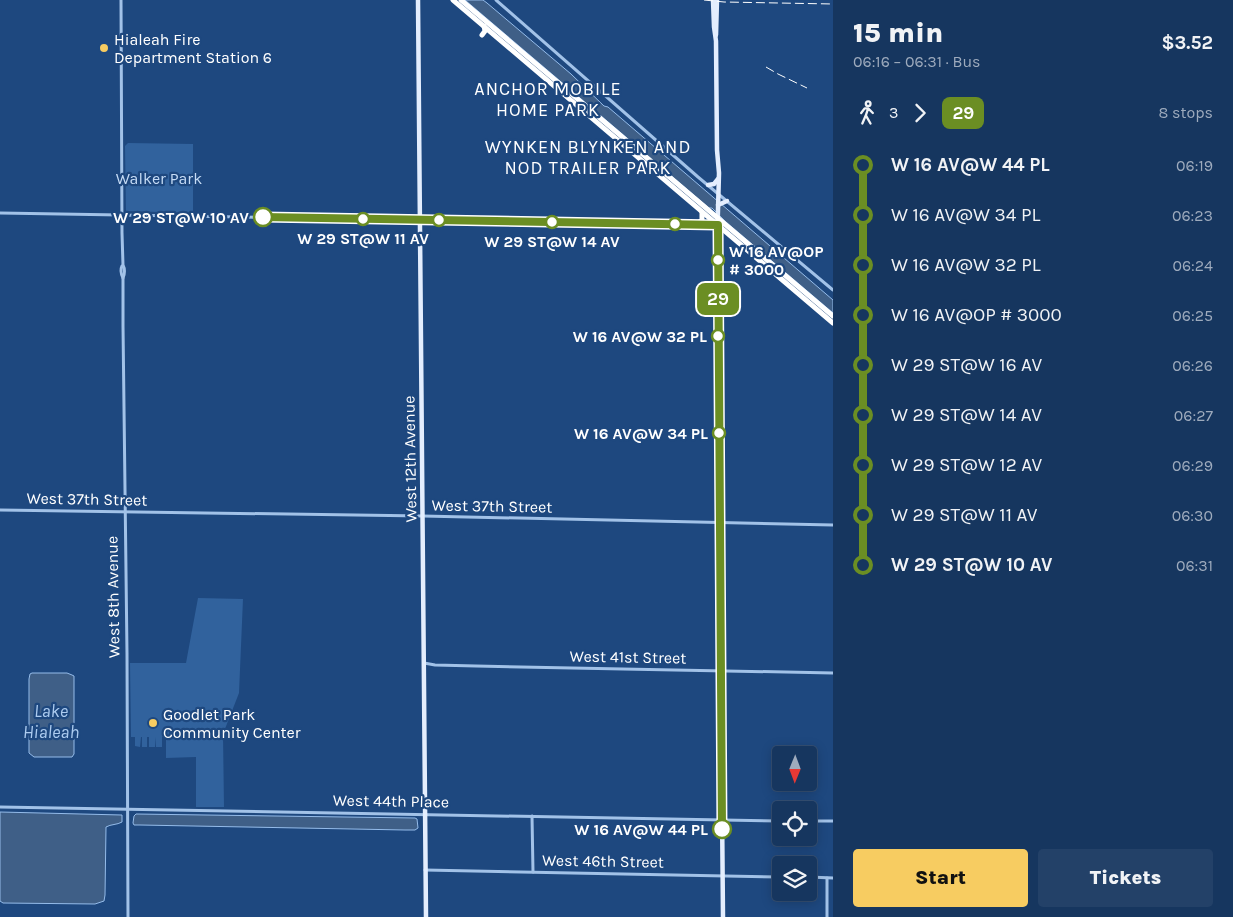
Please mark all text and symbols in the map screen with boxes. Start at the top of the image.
text: 15 min [853,16,943,49]
place label: Hialeah Fire Department Station 6 [114,30,272,67]
text: $3.52 [1161,32,1213,54]
marker: Hialeah Fire Department Station 6 [98,42,110,54]
text: 06:16 – 06:31 · Bus [853,52,981,71]
district label: ANCHOR MOBILE HOME PARK [474,78,622,121]
icon: walk [853,99,881,127]
icon: forward [906,99,934,127]
text: 29 [952,102,974,124]
text: 3 [889,103,898,122]
text: 8 stops [1158,103,1213,122]
district label: WYNKEN BLYNKEN AND NOD TRAILER PARK [485,136,691,179]
text: W 16 AV@W 44 PL [891,154,1050,176]
text: 06:19 [1176,156,1213,175]
park label: Walker Park [116,169,202,188]
text: W 16 AV@W 34 PL [891,204,1040,226]
text: 06:23 [1172,206,1213,225]
marker: W 29 ST@W 10 AV [253,207,273,227]
place label: W 29 ST@W 10 AV [113,208,249,227]
marker: W 29 ST@W 11 AV [356,212,370,226]
unlabelled marker [432,213,446,227]
marker: W 29 ST@W 14 AV [545,215,559,229]
unlabelled marker [668,217,682,231]
place label: W 29 ST@W 11 AV [297,229,429,248]
place label: W 29 ST@W 14 AV [484,232,620,251]
place label: W 16 AV@OP # 3000 [729,242,823,279]
marker: W 16 AV@OP # 3000 [711,253,725,267]
text: W 16 AV@W 32 PL [891,254,1041,276]
text: 06:24 [1172,256,1213,275]
line badge: 29 [696,283,740,315]
text: 29 [707,288,729,310]
text: W 16 AV@OP # 3000 [891,304,1062,326]
text: 06:25 [1172,306,1213,325]
place label: W 16 AV@W 32 PL [573,327,707,346]
marker: W 16 AV@W 32 PL [711,329,725,343]
text: W 29 ST@W 16 AV [891,354,1042,376]
text: 06:26 [1172,356,1213,375]
street label: West 12th Avenue [399,395,421,523]
text: W 29 ST@W 14 AV [891,404,1042,426]
text: 06:27 [1174,406,1213,425]
place label: W 16 AV@W 34 PL [574,424,708,443]
marker: W 16 AV@W 34 PL [712,426,726,440]
text: W 29 ST@W 12 AV [891,454,1042,476]
text: 06:29 [1172,456,1213,475]
street label: West 37th Street [27,488,147,510]
street label: West 37th Street [432,495,552,517]
text: W 29 ST@W 11 AV [891,504,1038,526]
text: 06:30 [1172,506,1213,525]
street label: West 8th Avenue [102,536,124,658]
text: W 29 ST@W 10 AV [891,554,1053,576]
text: 06:31 [1176,556,1213,575]
street label: West 41st Street [570,646,686,668]
water label: Lake Hialeah [23,700,79,743]
place label: Goodlet Park Community Center [163,705,301,742]
marker: Goodlet Park Community Center [147,717,159,729]
north arrow [772,746,818,791]
map controls [772,746,817,901]
street label: West 44th Place [333,790,449,812]
button: locate [772,801,817,846]
marker: W 16 AV@W 44 PL [712,819,732,839]
place label: W 16 AV@W 44 PL [574,820,708,839]
button: Start [853,849,1028,907]
button: Tickets [1038,849,1213,907]
street label: West 46th Street [542,850,664,872]
button: layers [772,856,817,901]

